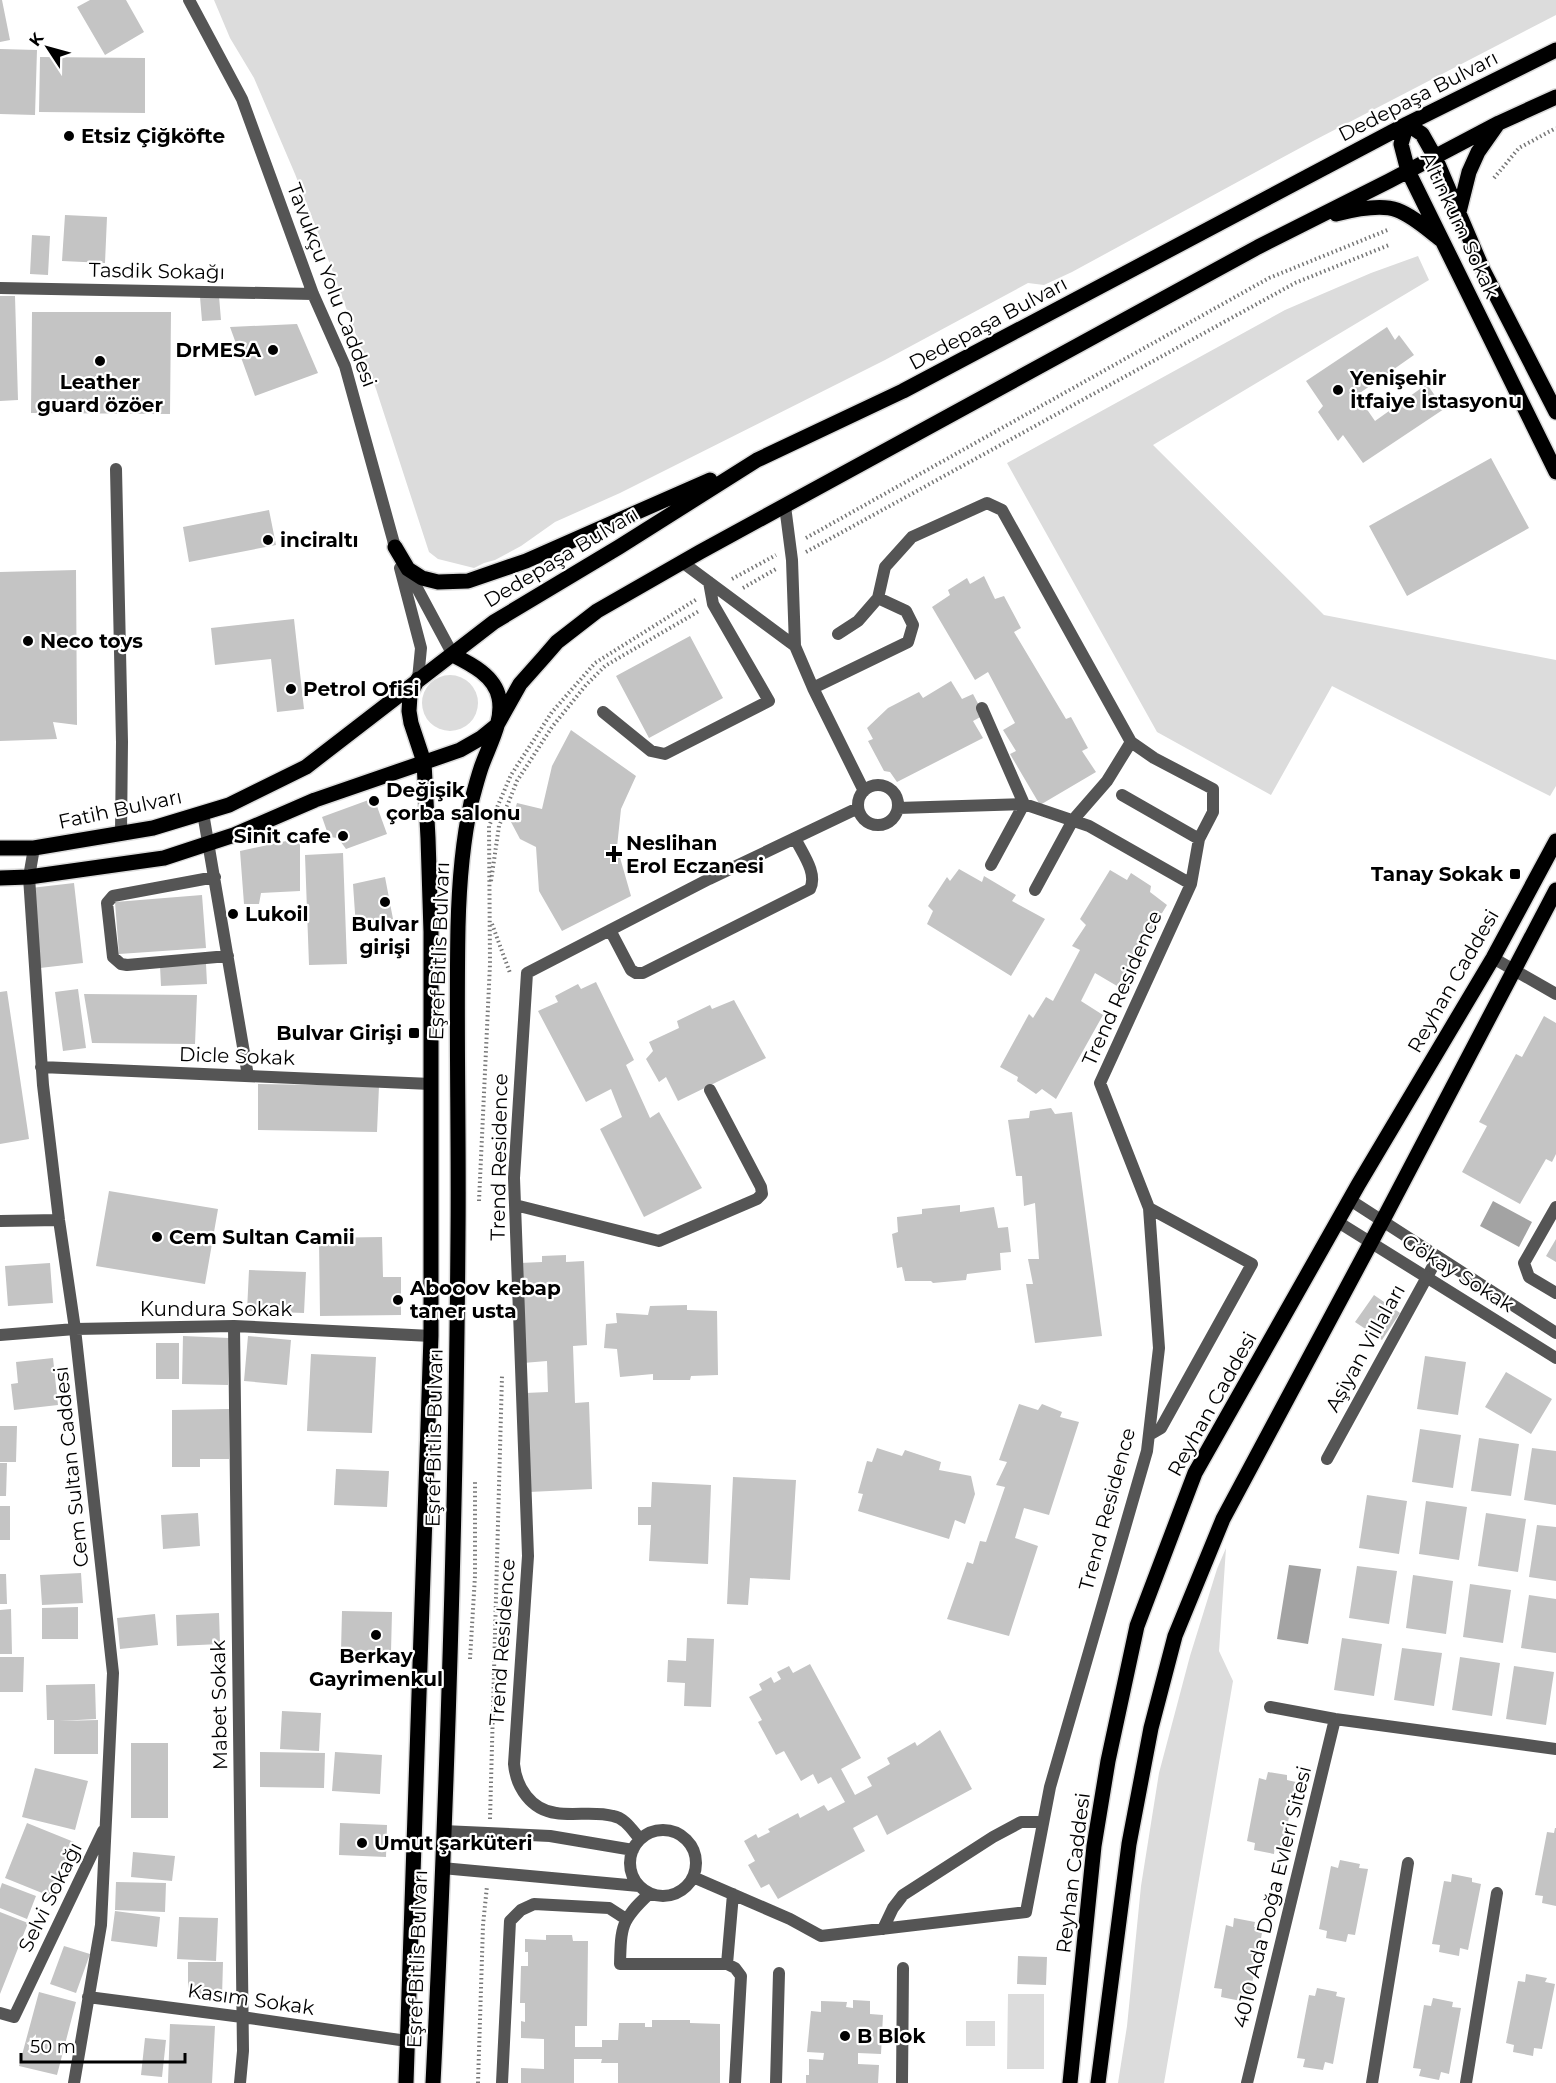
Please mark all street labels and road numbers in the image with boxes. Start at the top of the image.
street label: Dedepaşa Bulvarı [1334,45,1502,147]
street label: Altınkum Sokak [1416,148,1504,302]
street label: Tavukçu Yolu Caddesi [282,180,382,390]
street label: Tasdik Sokağı [89,258,225,284]
street label: Dedepaşa Bulvarı [905,271,1071,375]
street label: Dedepaşa Bulvarı [480,501,642,613]
street label: Fatih Bulvarı [56,784,184,834]
street label: Eşref Bitlis Bulvarı [424,861,454,1041]
street label: Reyhan Caddesi [1402,905,1504,1057]
street label: Trend Residence [1077,907,1167,1069]
street label: Dicle Sokak [179,1042,295,1070]
street label: Trend Residence [486,1073,512,1241]
street label: Gökay Sokak [1398,1229,1518,1317]
street label: Aşiyan Villaları [1320,1280,1410,1416]
street label: Kundura Sokak [140,1297,292,1321]
street label: Reyhan Caddesi [1162,1328,1262,1480]
street label: Eşref Bitlis Bulvarı [420,1349,448,1527]
street label: Cem Sultan Caddesi [49,1365,93,1569]
street label: Trend Residence [1074,1425,1140,1593]
street label: Trend Residence [484,1558,520,1726]
street label: Mabet Sokak [206,1640,232,1770]
street label: 4010 Ada Doğa Evleri Sitesi [1228,1763,1316,2031]
street label: Reyhan Caddesi [1051,1791,1095,1955]
street label: Selvi Sokağı [13,1838,87,1956]
street label: Eşref Bitlis Bulvarı [402,1869,432,2049]
street label: Kasım Sokak [186,1978,316,2020]

